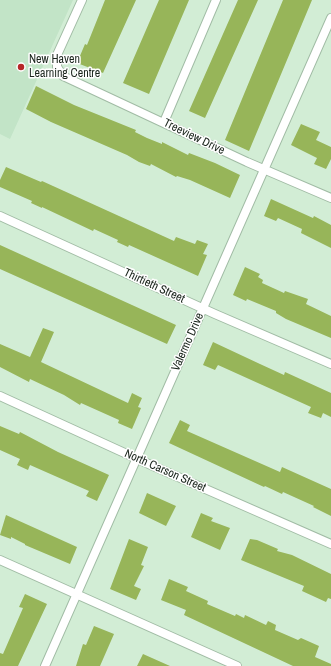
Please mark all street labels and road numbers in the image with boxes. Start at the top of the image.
street label: Treeview Drive [161,116,227,158]
street label: Thirtieth Street [121,266,187,306]
street label: Valermo Drive [169,311,207,373]
street label: North Carson Street [122,447,208,495]

